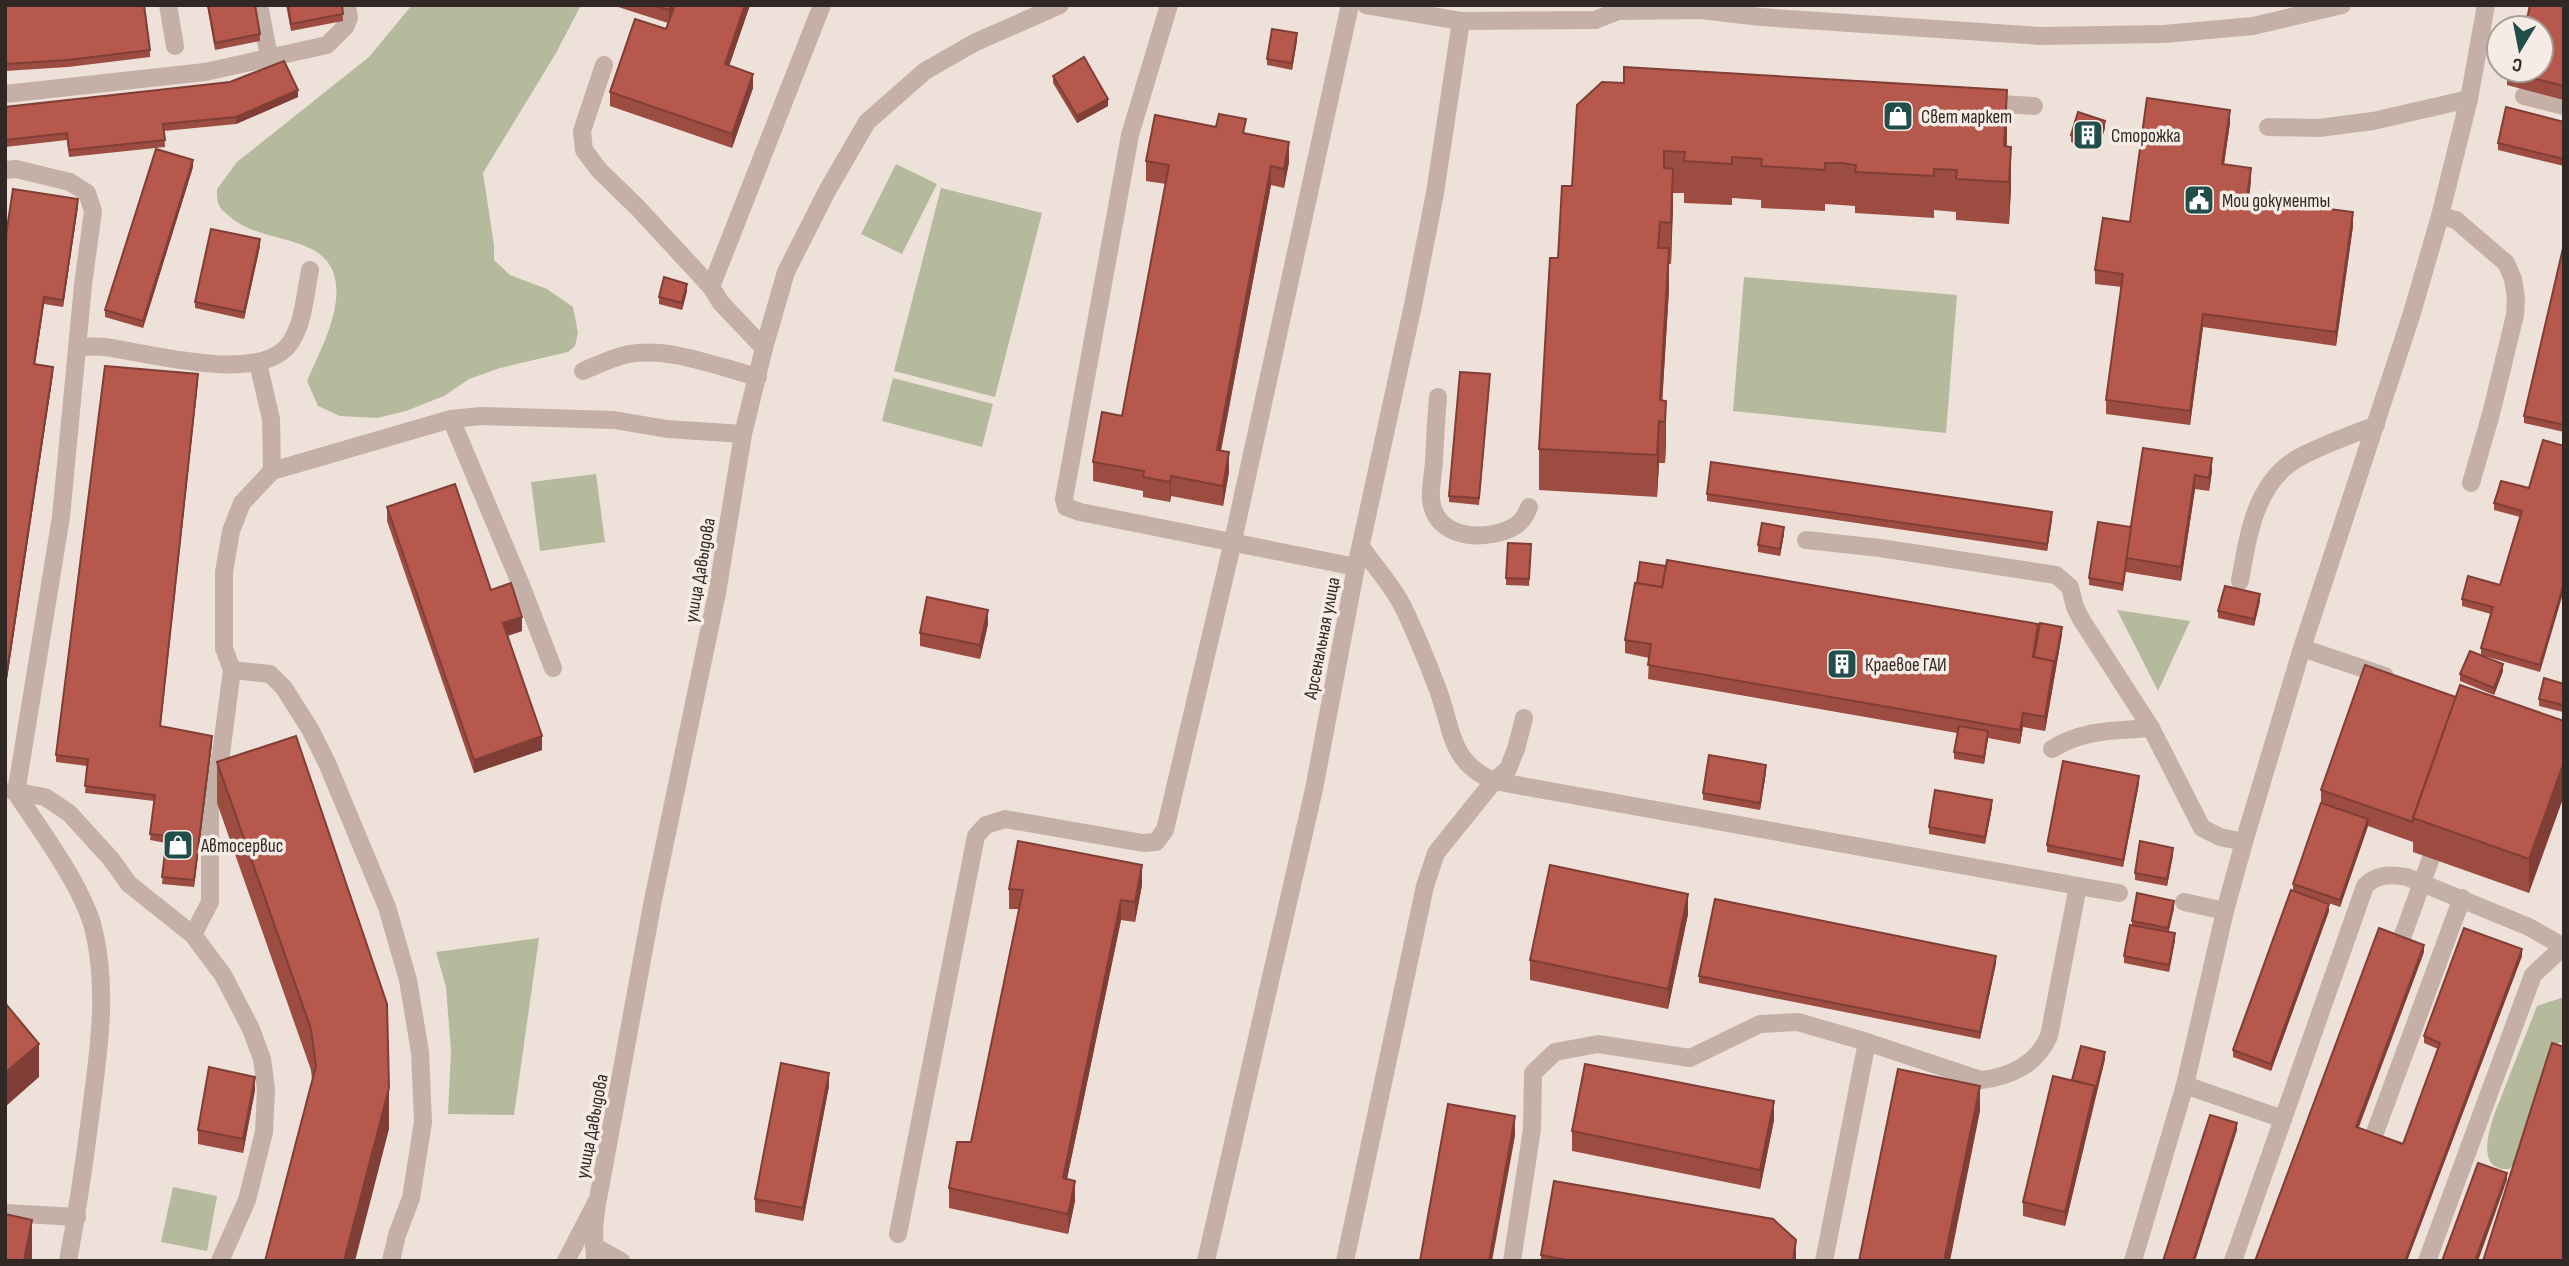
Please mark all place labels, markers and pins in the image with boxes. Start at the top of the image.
shop icon: Свет маркет [1881,99,1915,133]
place label: Свет маркет [1921,106,2012,129]
building icon: Сторожка [2071,118,2105,152]
place label: Сторожка [2111,125,2181,148]
public building icon: Мои документы [2182,183,2216,217]
place label: Мои документы [2222,190,2330,213]
building icon: Краевое ГАИ [1825,647,1859,681]
place label: Краевое ГАИ [1865,654,1947,677]
shop icon: Автосервис [161,828,195,862]
place label: Автосервис [200,835,283,858]

